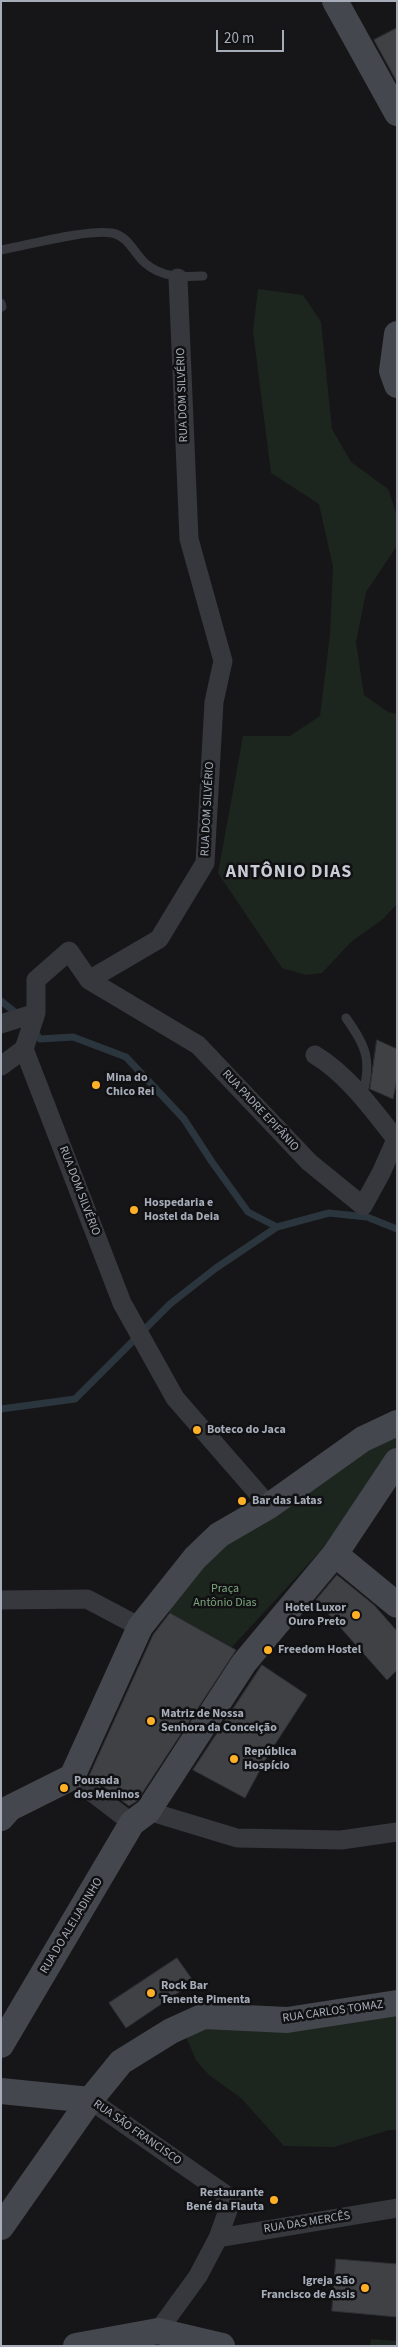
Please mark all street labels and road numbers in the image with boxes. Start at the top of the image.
street label: RUA DOM SILVÉRIO [174,347,192,443]
street label: RUA DOM SILVÉRIO [198,761,218,857]
street label: RUA PADRE EPIFÂNIO [219,1067,301,1155]
street label: RUA DOM SILVÉRIO [55,1144,103,1238]
street label: RUA DO ALEIJADINHO [38,1875,106,1977]
street label: RUA CARLOS TOMAZ [282,1998,384,2026]
street label: RUA SÃO FRANCISCO [90,2097,184,2169]
street label: RUA DAS MERCÊS [263,2209,351,2237]

